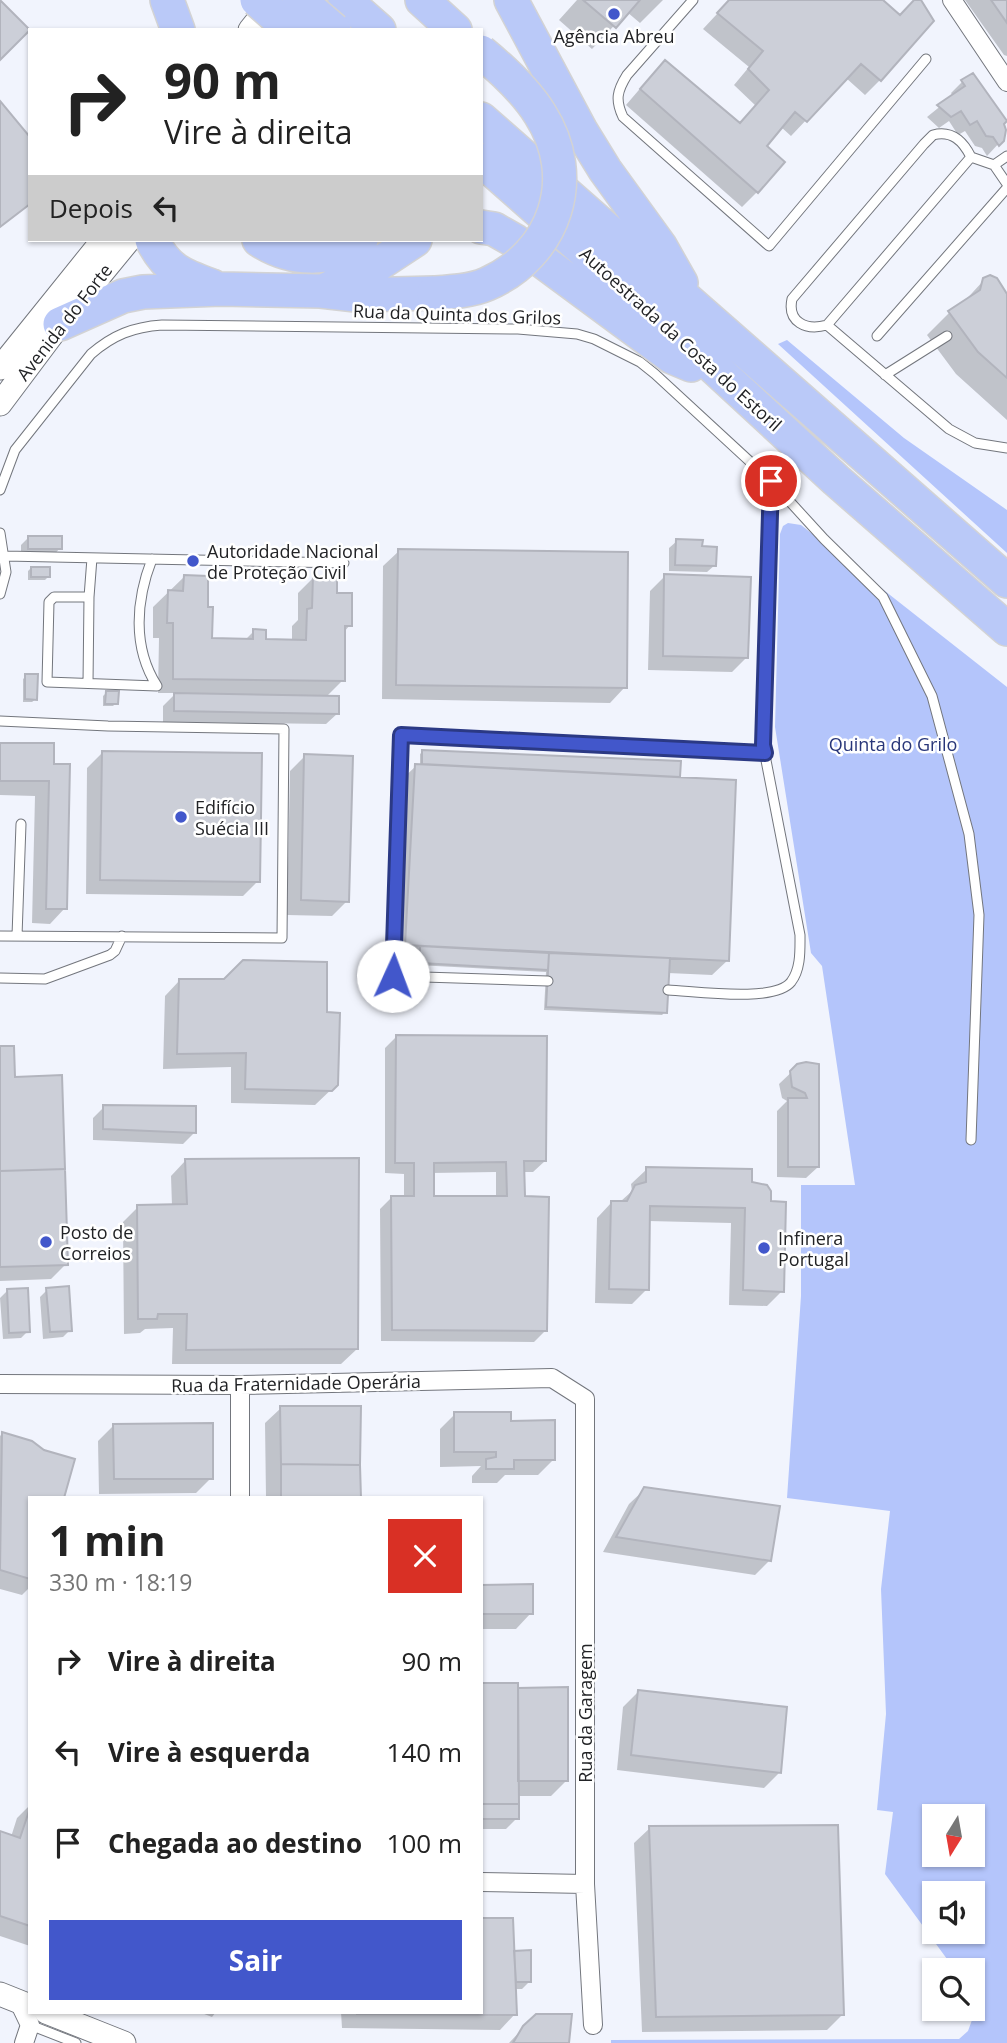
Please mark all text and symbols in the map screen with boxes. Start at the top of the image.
marker: Agência Abreu [606,6,622,22]
place label: Agência Abreu [553,24,675,48]
text: 90 m [164,47,281,113]
icon: right [49,56,140,147]
text: Vire à direita [164,110,353,153]
icon: left [147,189,185,227]
text: Depois [49,190,133,226]
street label: Autoestrada da Costa do Estoril [575,242,787,436]
street label: Avenida do Forte [11,259,117,385]
street label: Rua da Quinta dos Grilos [353,298,561,330]
pin [741,451,801,511]
icon: arrive [752,462,790,500]
place label: Autoridade Nacional de Proteção Civil [207,539,379,584]
marker: Autoridade Nacional de Proteção Civil [185,553,201,569]
park label: Quinta do Grilo [829,732,957,756]
place label: Edifício Suécia III [195,795,269,840]
marker: Edifício Suécia III [173,809,189,825]
position arrow [356,939,430,1013]
place label: Posto de Correios [60,1220,133,1265]
place label: Infinera Portugal [778,1226,849,1271]
marker: Posto de Correios [38,1234,54,1250]
marker: Infinera Portugal [756,1240,772,1256]
street label: Rua da Fraternidade Operária [171,1369,421,1397]
text: 1 min [49,1511,166,1568]
button: close [388,1519,462,1593]
text: 330 m · 18:19 [49,1566,192,1598]
icon: right [49,1642,87,1680]
text: Vire à direita [108,1643,276,1679]
text: 90 m [401,1643,462,1679]
street label: Rua da Garagem [573,1643,597,1783]
icon: left [49,1733,87,1771]
text: Vire à esquerda [108,1734,310,1770]
text: 140 m [387,1734,462,1770]
north arrow [922,1804,985,1867]
map controls [922,1804,985,2021]
icon: arrive [49,1824,87,1862]
text: Chegada ao destino [108,1825,362,1861]
text: 100 m [387,1825,462,1861]
button: sound [922,1881,985,1944]
button: Sair [49,1920,462,2000]
button: search [922,1958,985,2021]

